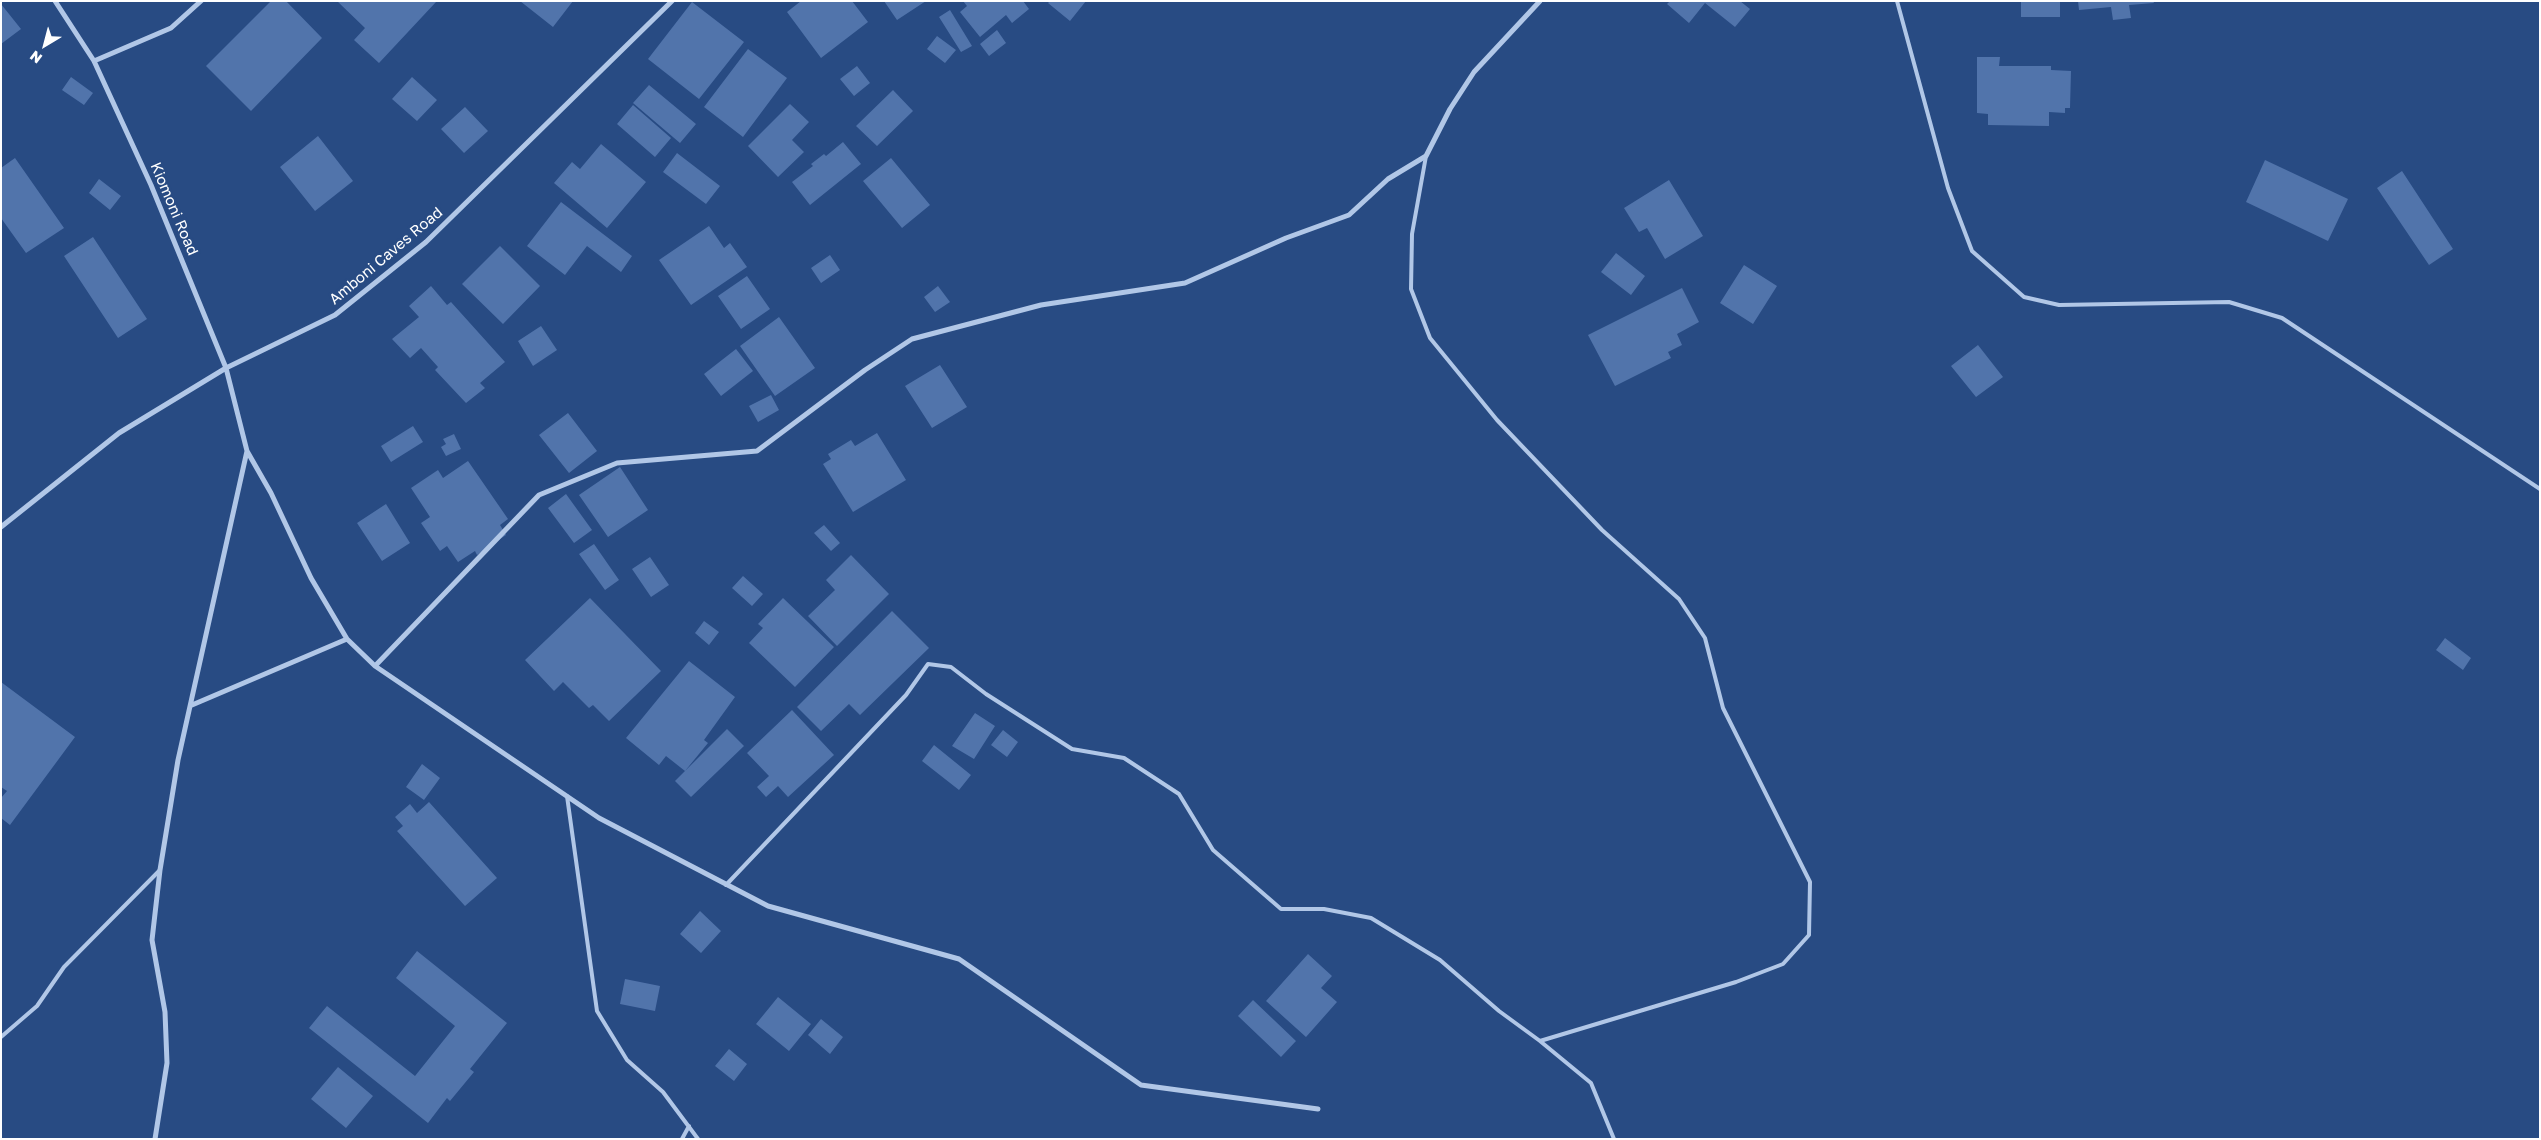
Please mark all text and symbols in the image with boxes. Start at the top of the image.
north arrow [20,20,70,70]
text: N [26,47,45,67]
street label: Kiomoni Road [146,160,202,258]
street label: Amboni Caves Road [326,203,446,309]

